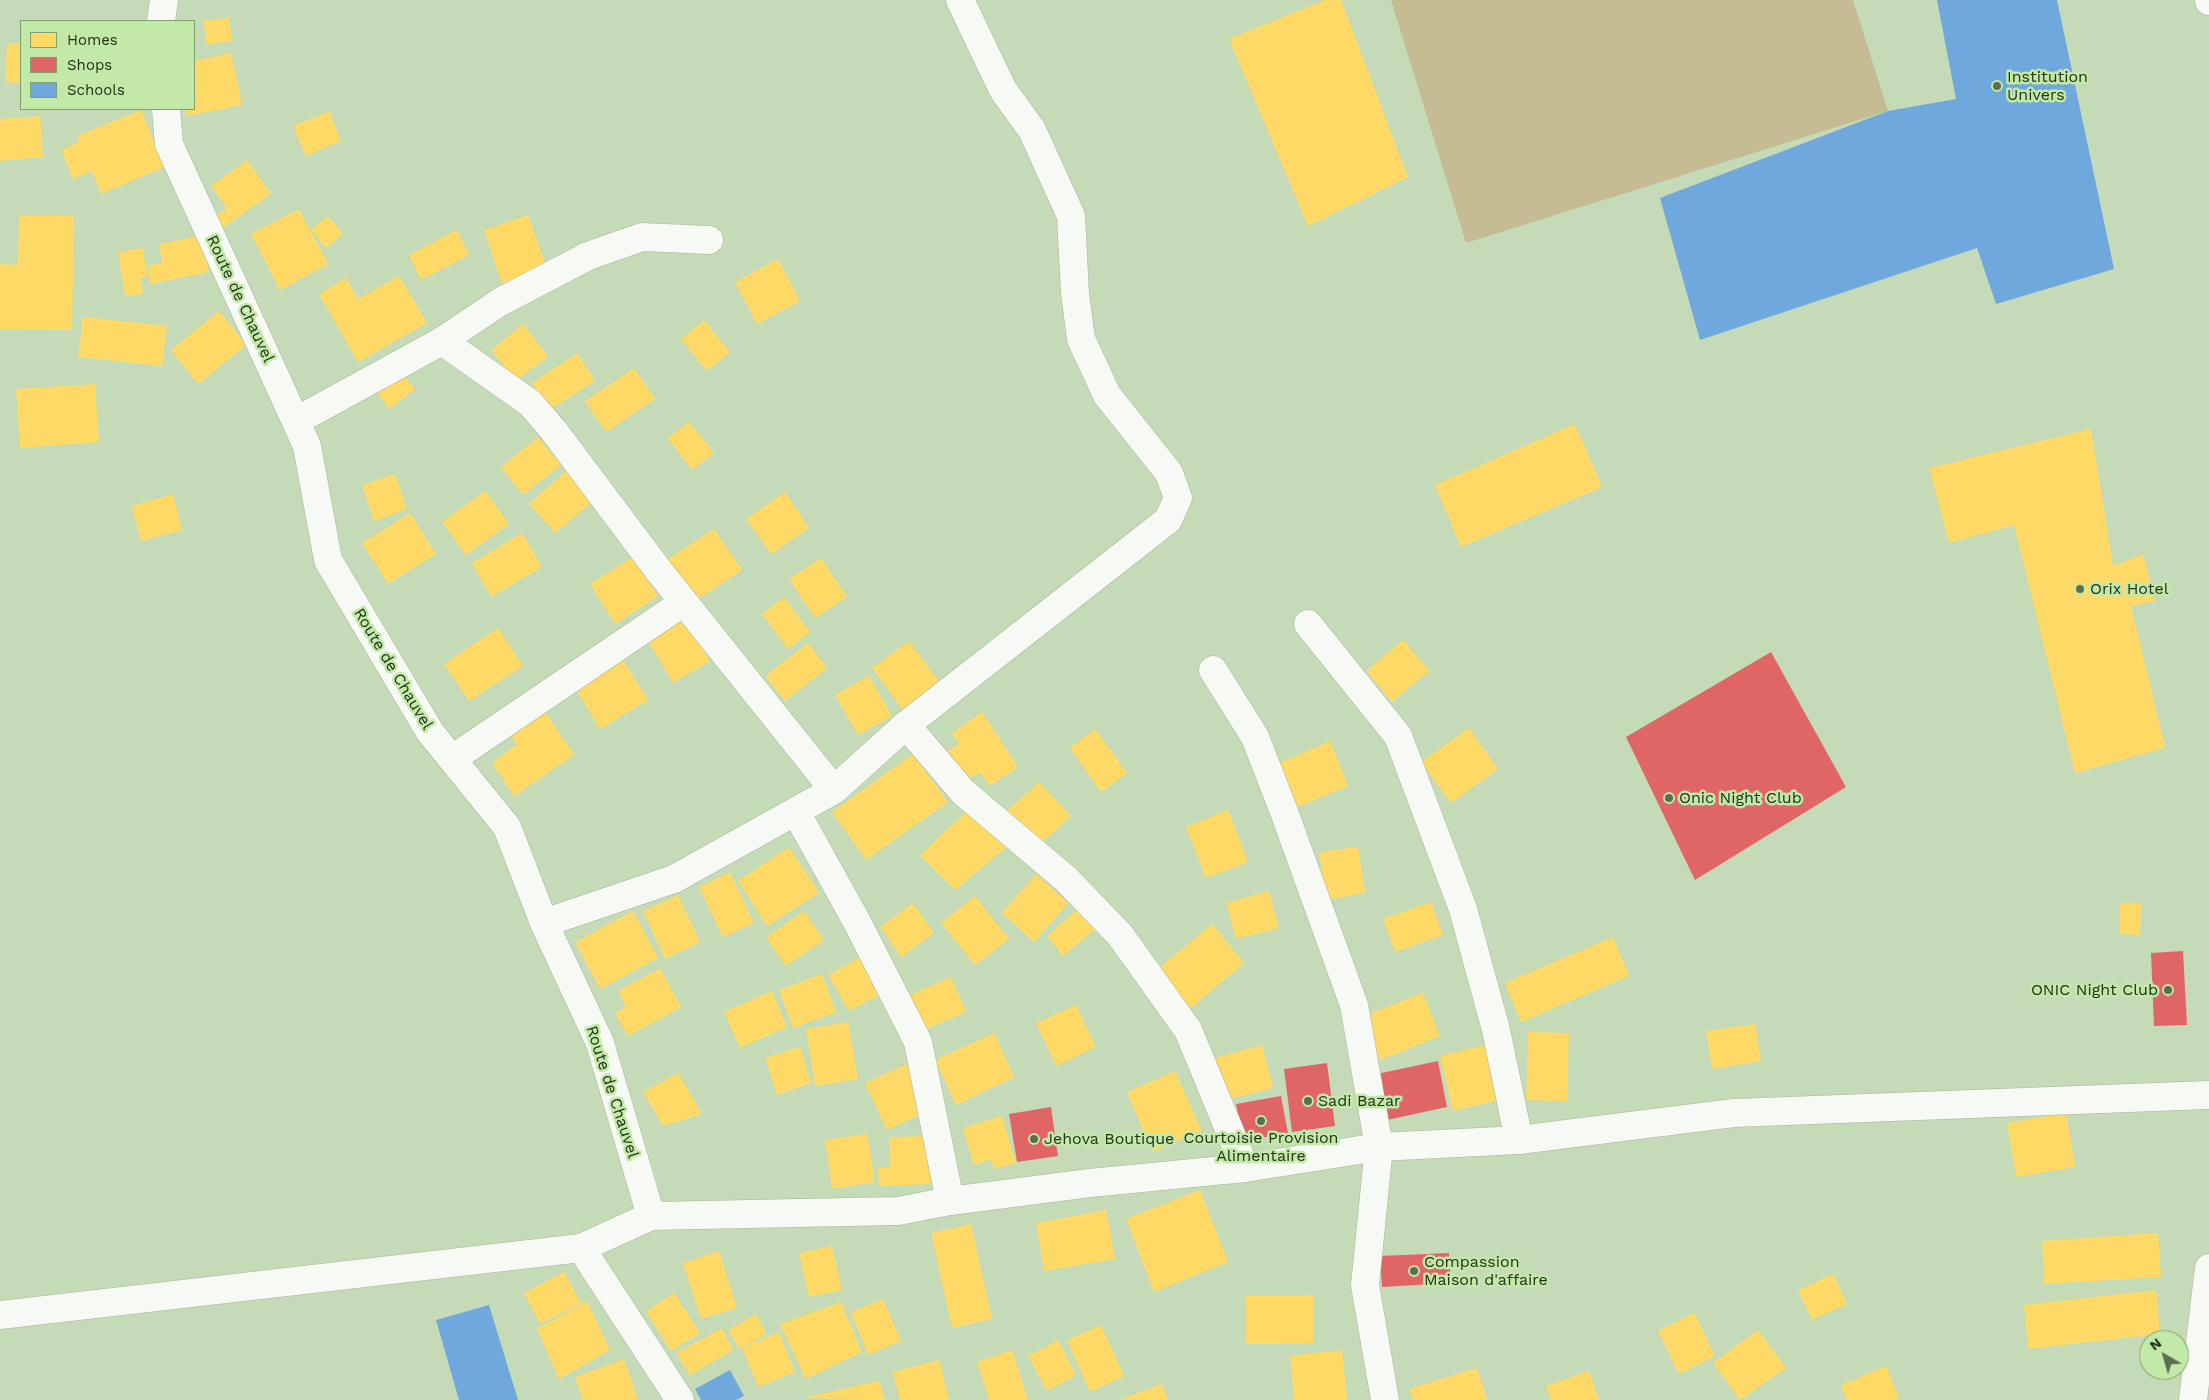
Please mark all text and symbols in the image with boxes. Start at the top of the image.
legend [20,20,195,110]
text: Homes [67,31,118,49]
text: Shops [67,56,112,74]
place label: Institution Univers [2007,67,2088,105]
marker: Institution Univers [1991,80,2003,92]
text: Schools [67,81,125,99]
street label: Route de Chauvel [202,232,278,366]
place label: Orix Hotel [2090,579,2169,599]
marker: Orix Hotel [2074,583,2086,595]
street label: Route de Chauvel [349,605,437,733]
place label: Onic Night Club [1679,788,1802,808]
marker: Onic Night Club [1663,792,1675,804]
place label: ONIC Night Club [2031,980,2158,1000]
marker: ONIC Night Club [2162,984,2174,996]
street label: Route de Chauvel [582,1023,642,1161]
place label: Sadi Bazar [1318,1091,1401,1111]
marker: Sadi Bazar [1302,1095,1314,1107]
marker: Courtoisie Provision Alimentaire [1255,1115,1267,1127]
place label: Courtoisie Provision Alimentaire [1184,1128,1338,1166]
place label: Jehova Boutique [1044,1129,1174,1149]
marker: Jehova Boutique [1028,1133,1040,1145]
place label: Compassion Maison d'affaire [1424,1252,1548,1290]
marker: Compassion Maison d'affaire [1408,1265,1420,1277]
north arrow [2139,1330,2189,1380]
text: N [2146,1334,2164,1353]

